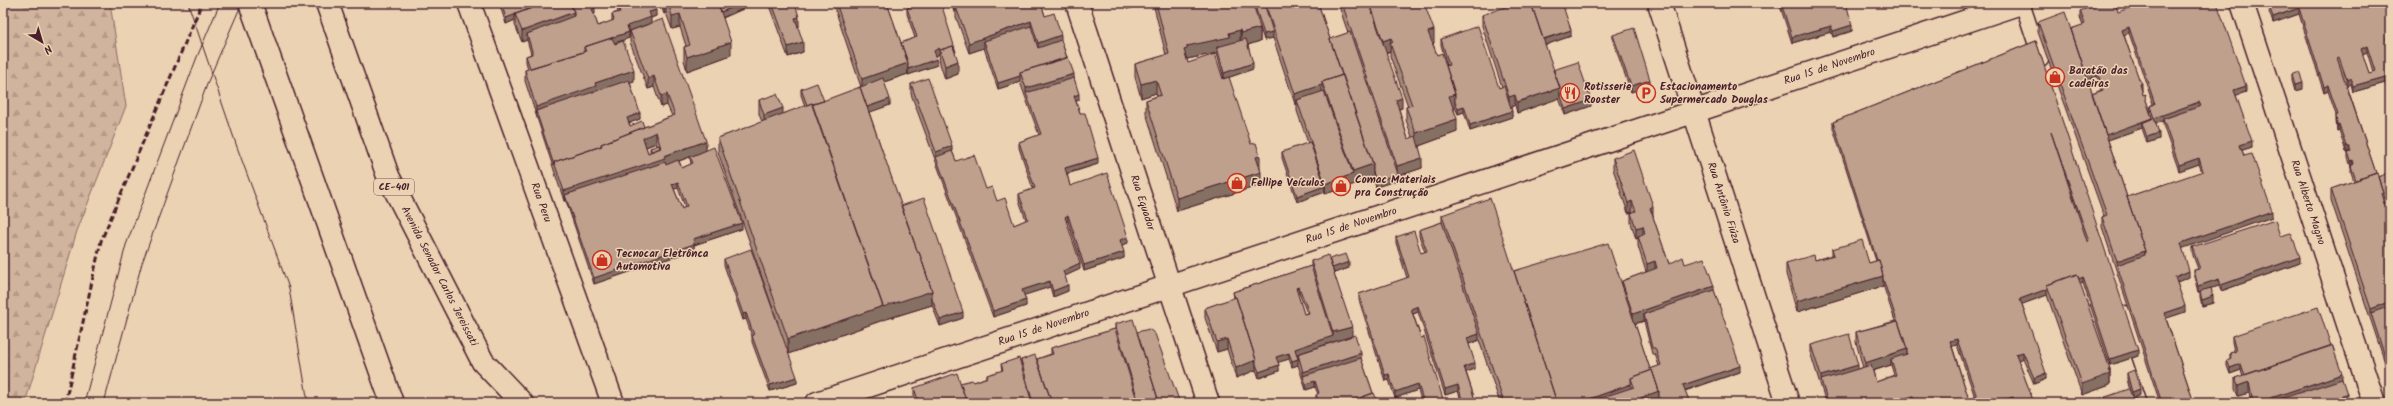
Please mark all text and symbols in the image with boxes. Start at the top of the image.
north arrow [22,22,62,62]
text: N [39,40,56,58]
street label: Rua 15 de Novembro [1782,43,1878,90]
place label: Baratão das cadeiras [2069,62,2129,93]
shop icon: Baratão das cadeiras [2044,66,2066,88]
place label: Rotisserie Rooster [1584,78,1632,109]
place label: Estacionamento Supermercado Douglas [1660,78,1769,109]
restaurant icon: Rotisserie Rooster [1559,82,1581,104]
parking icon: Estacionamento Supermercado Douglas [1635,82,1657,104]
street label: Rua Alberto Magno [2285,157,2330,247]
street label: Rua Antônio Fiúza [1702,160,1745,246]
place label: Comac Materiais pra Construção [1354,171,1437,202]
street label: Rua Equador [1125,172,1160,234]
shop icon: Fellipe Veículos [1226,172,1248,194]
place label: Fellipe Veículos [1251,174,1325,192]
shop icon: Comac Materiais pra Construção [1330,175,1352,197]
road number: CE-401 [374,179,414,195]
street label: Rua Peru [525,180,556,226]
street label: Rua 15 de Novembro [1303,202,1399,249]
street label: Avenida Senador Carlos Jereissati [396,203,483,350]
place label: Tecnocar Eletrônca Automotiva [616,245,709,276]
shop icon: Tecnocar Eletrônca Automotiva [591,249,613,271]
street label: Rua 15 de Novembro [996,304,1092,351]

